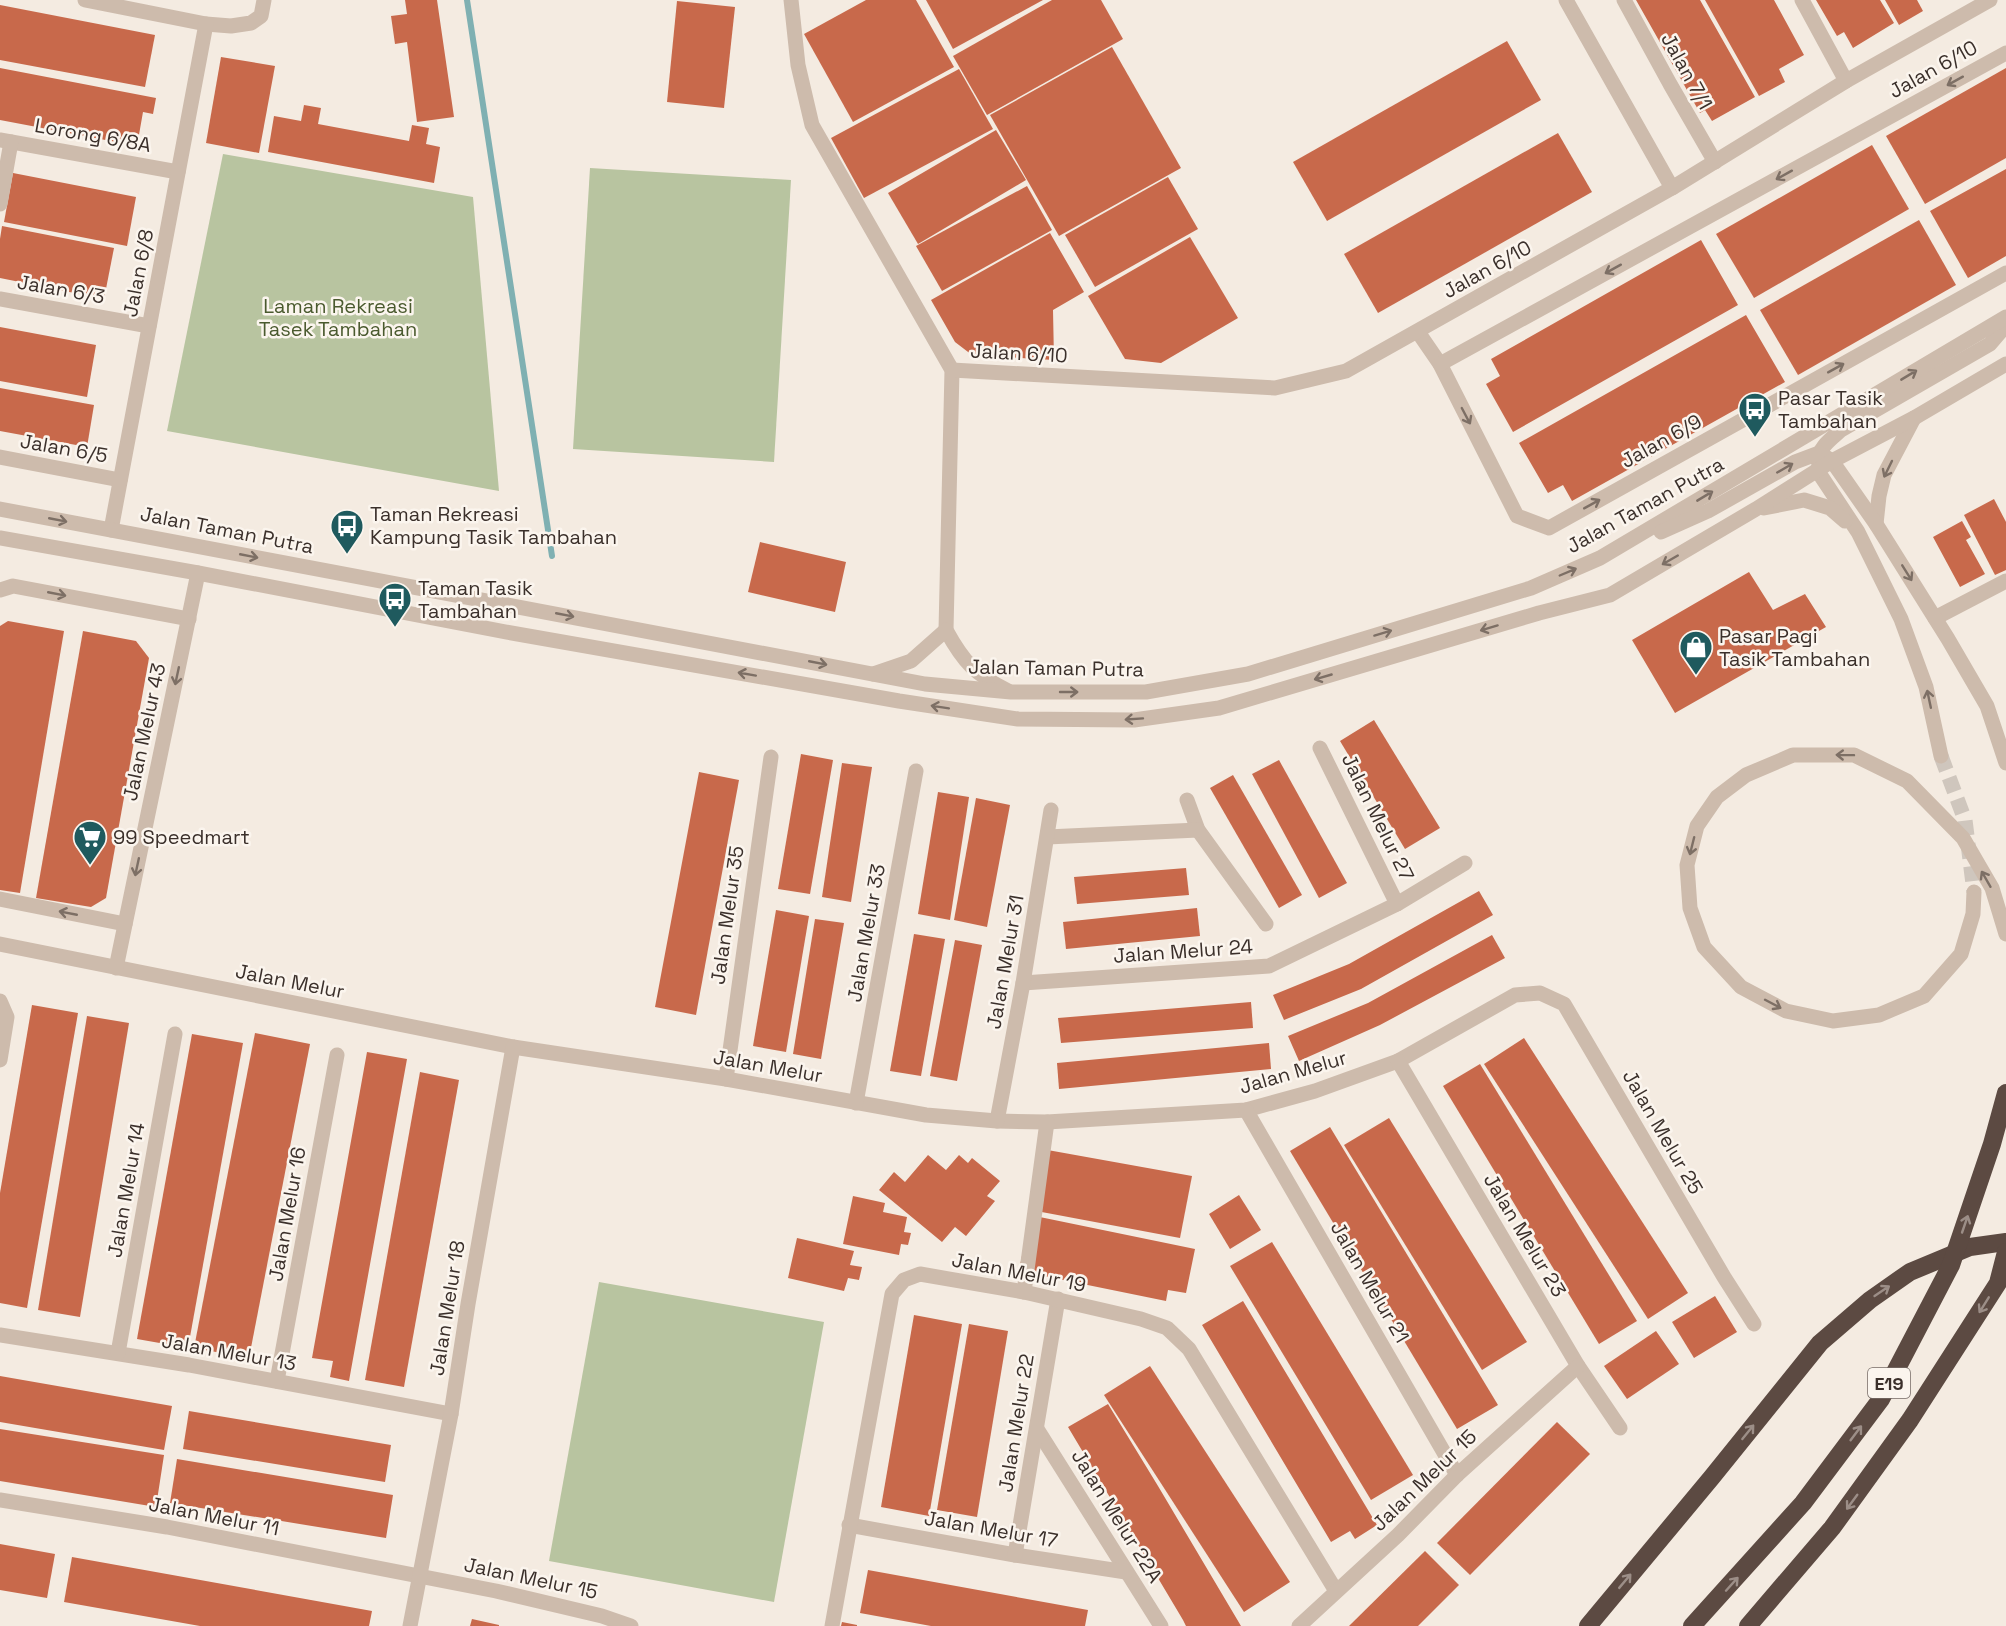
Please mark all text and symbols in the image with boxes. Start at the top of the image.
street label: Jalan 7/1 [1655,28,1719,114]
street label: Jalan 6/10 [1884,34,1982,104]
one-way arrow [1947,75,1964,87]
street label: Lorong 6/8A [33,112,154,158]
one-way arrow [1776,169,1793,181]
street label: Jalan 6/8 [117,227,159,319]
street label: Jalan 6/10 [1438,234,1536,304]
one-way arrow [1605,263,1622,275]
street label: Jalan 6/3 [15,269,107,309]
park label: Laman Rekreasi Tasek Tambahan [259,293,417,342]
street label: Jalan 6/10 [970,337,1068,369]
one-way arrow [1826,362,1844,373]
one-way arrow [1900,369,1917,381]
place label: Pasar Tasik Tambahan [1778,385,1883,434]
bus stop icon: Pasar Tasik Tambahan [1737,391,1773,438]
one-way arrow [1461,407,1473,425]
street label: Jalan 6/9 [1616,408,1706,474]
street label: Jalan 6/5 [18,428,110,468]
street label: Jalan Taman Putra [1562,451,1728,559]
one-way arrow [1882,459,1894,477]
one-way arrow [1776,462,1793,474]
one-way arrow [1696,490,1713,502]
one-way arrow [1583,498,1600,510]
street label: Jalan Taman Putra [138,500,316,560]
place label: Taman Rekreasi Kampung Tasik Tambahan [370,501,617,550]
bus stop icon: Taman Rekreasi Kampung Tasik Tambahan [329,508,365,555]
one-way arrow [47,515,67,526]
one-way arrow [239,551,259,562]
one-way arrow [1661,555,1679,566]
one-way arrow [1902,564,1914,581]
one-way arrow [1558,566,1576,577]
place label: Taman Tasik Tambahan [418,575,533,624]
bus stop icon: Taman Tasik Tambahan [377,581,413,628]
one-way arrow [47,589,67,600]
one-way arrow [554,610,574,621]
one-way arrow [1479,623,1498,634]
place label: Pasar Pagi Tasik Tambahan [1719,623,1870,672]
one-way arrow [1373,627,1392,638]
shop icon: Pasar Pagi Tasik Tambahan [1678,629,1714,676]
street label: Jalan Taman Putra [968,653,1144,683]
one-way arrow [808,658,827,669]
street label: Jalan Melur 43 [117,661,171,803]
one-way arrow [171,666,182,686]
one-way arrow [738,668,758,679]
one-way arrow [1314,672,1333,683]
one-way arrow [1059,686,1079,698]
one-way arrow [1923,690,1934,709]
one-way arrow [930,701,950,712]
one-way arrow [1124,714,1144,725]
street label: Jalan Melur 27 [1336,749,1420,885]
one-way arrow [1835,750,1855,761]
supermarket icon: 99 Speedmart [72,819,108,866]
place label: 99 Speedmart [113,824,250,850]
one-way arrow [1685,836,1697,855]
street label: Jalan Melur 35 [704,844,750,986]
one-way arrow [131,857,142,876]
street label: Jalan Melur 33 [841,862,891,1004]
one-way arrow [1980,871,1992,888]
street label: Jalan Melur 31 [980,893,1030,1031]
one-way arrow [58,906,77,918]
street label: Jalan Melur 24 [1112,933,1254,969]
street label: Jalan Melur [233,958,347,1004]
one-way arrow [1764,998,1781,1010]
street label: Jalan Melur [711,1044,825,1088]
street label: Jalan Melur [1236,1044,1350,1100]
street label: Jalan Melur 25 [1617,1065,1709,1199]
street label: Jalan Melur 14 [101,1121,151,1259]
street label: Jalan Melur 16 [262,1145,312,1283]
street label: Jalan Melur 23 [1478,1168,1572,1302]
one-way arrow [1961,1215,1972,1234]
street label: Jalan Melur 21 [1325,1217,1415,1347]
street label: Jalan Melur 18 [423,1239,471,1377]
street label: Jalan Melur 19 [950,1246,1088,1298]
one-way arrow [1873,1285,1890,1297]
one-way arrow [1977,1296,1989,1313]
street label: Jalan Melur 13 [160,1327,298,1377]
street label: Jalan Melur 22 [992,1352,1040,1494]
road number: E19 [1868,1368,1910,1398]
street label: Jalan Melur 15 [1366,1423,1482,1537]
one-way arrow [1742,1424,1755,1440]
one-way arrow [1849,1425,1862,1441]
street label: Jalan Melur 22A [1066,1445,1169,1588]
street label: Jalan Melur 11 [147,1491,281,1541]
one-way arrow [1845,1493,1858,1509]
street label: Jalan Melur 17 [922,1504,1060,1554]
street label: Jalan Melur 15 [462,1551,600,1605]
one-way arrow [1618,1574,1632,1589]
one-way arrow [1725,1576,1739,1591]

